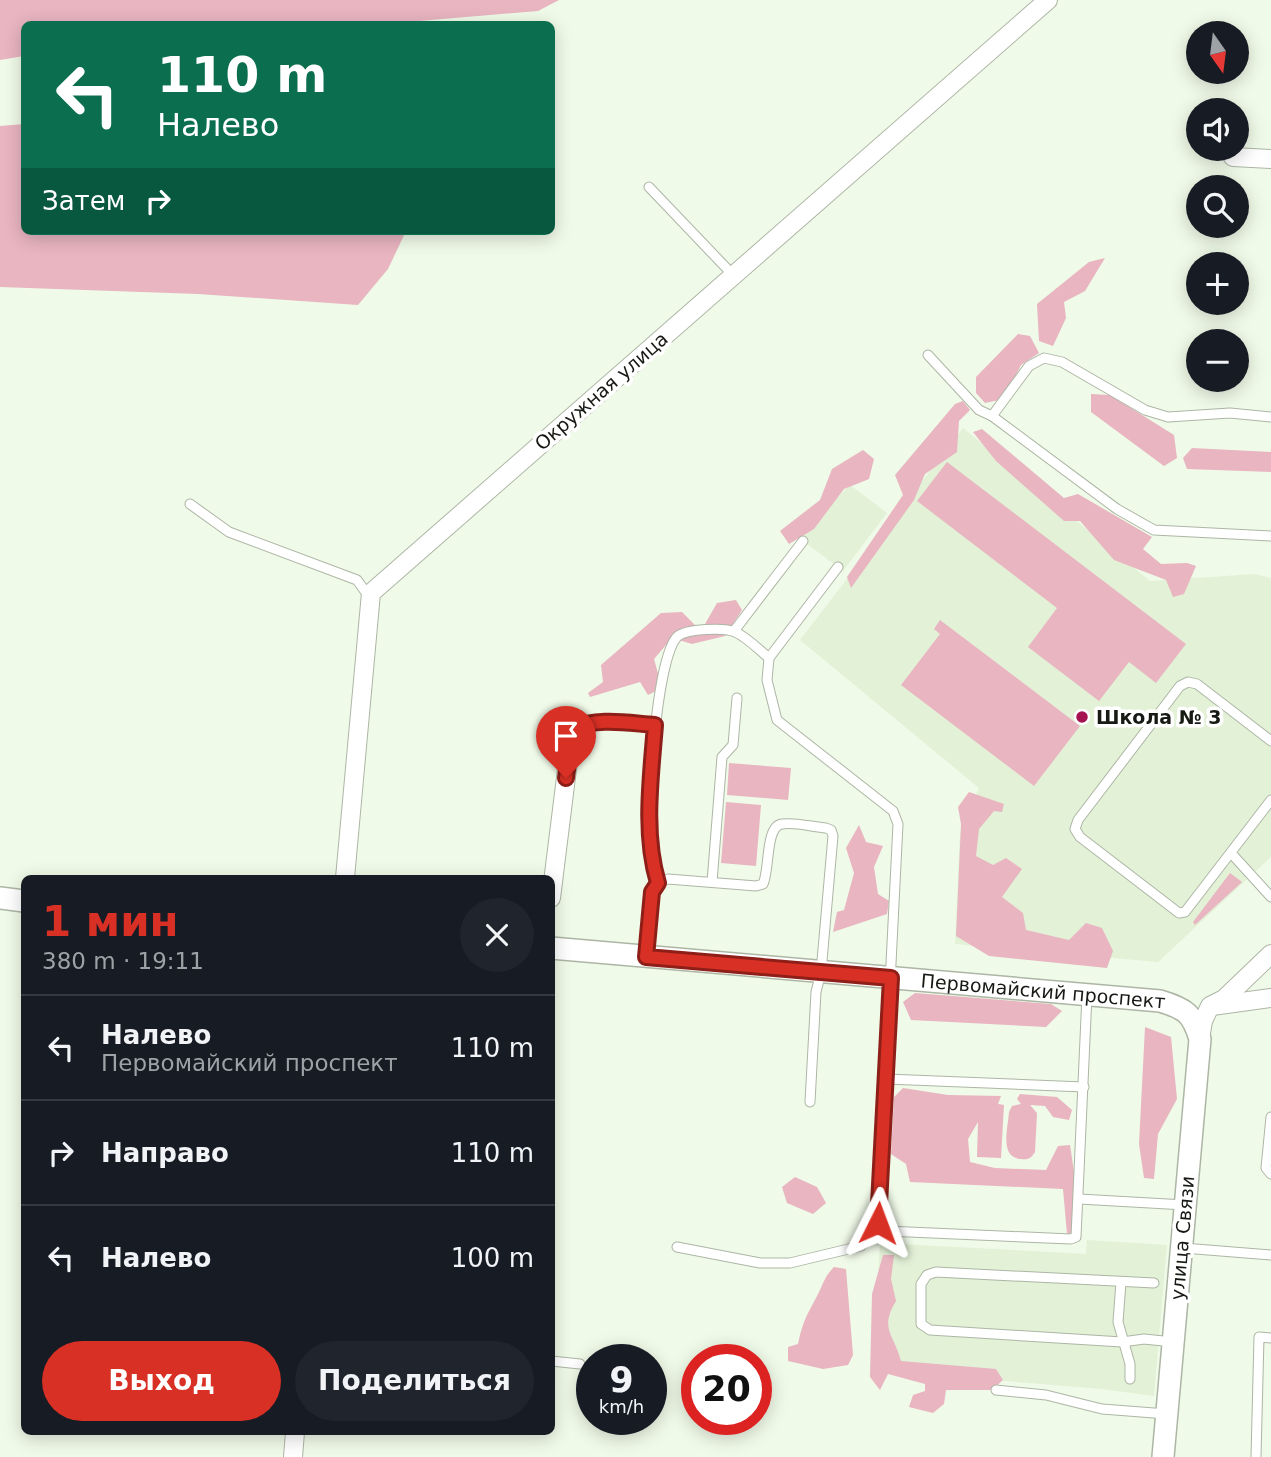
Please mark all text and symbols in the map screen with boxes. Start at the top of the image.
north arrow [1186,21,1250,84]
map controls [1186,21,1249,392]
text: 110 m [157,47,327,104]
icon: left [42,49,133,140]
button: sound [1186,98,1249,161]
text: Налево [157,106,279,144]
button: search [1186,175,1249,238]
icon: right [139,182,177,220]
text: Затем [42,186,125,216]
button: + [1186,252,1249,315]
street label: Окружная улица [530,327,672,455]
button: − [1186,329,1249,392]
pin [536,706,596,778]
place label: Школа № 3 [1096,706,1221,728]
marker: Школа № 3 [1074,709,1090,725]
icon: arrive [547,717,585,755]
text: 1 мин [42,897,179,946]
button: close [460,898,534,972]
text: 380 m · 19:11 [42,948,204,974]
street label: Первомайский проспект [920,969,1166,1012]
text: Налево [101,1020,211,1050]
icon: left [42,1029,80,1067]
text: 110 m [451,1033,534,1063]
text: Первомайский проспект [101,1050,398,1076]
icon: right [42,1134,80,1172]
text: Направо [101,1138,229,1168]
text: 110 m [451,1138,534,1168]
street label: улица Связи [1166,1175,1198,1301]
position arrow [841,1186,915,1260]
icon: left [42,1239,80,1277]
text: Налево [101,1243,211,1273]
text: 100 m [451,1243,534,1273]
button: Выход [42,1341,281,1421]
button: Поделиться [295,1341,534,1421]
speed limit sign: 20 [681,1344,772,1435]
text: 9 [609,1360,634,1400]
text: km/h [599,1396,644,1417]

